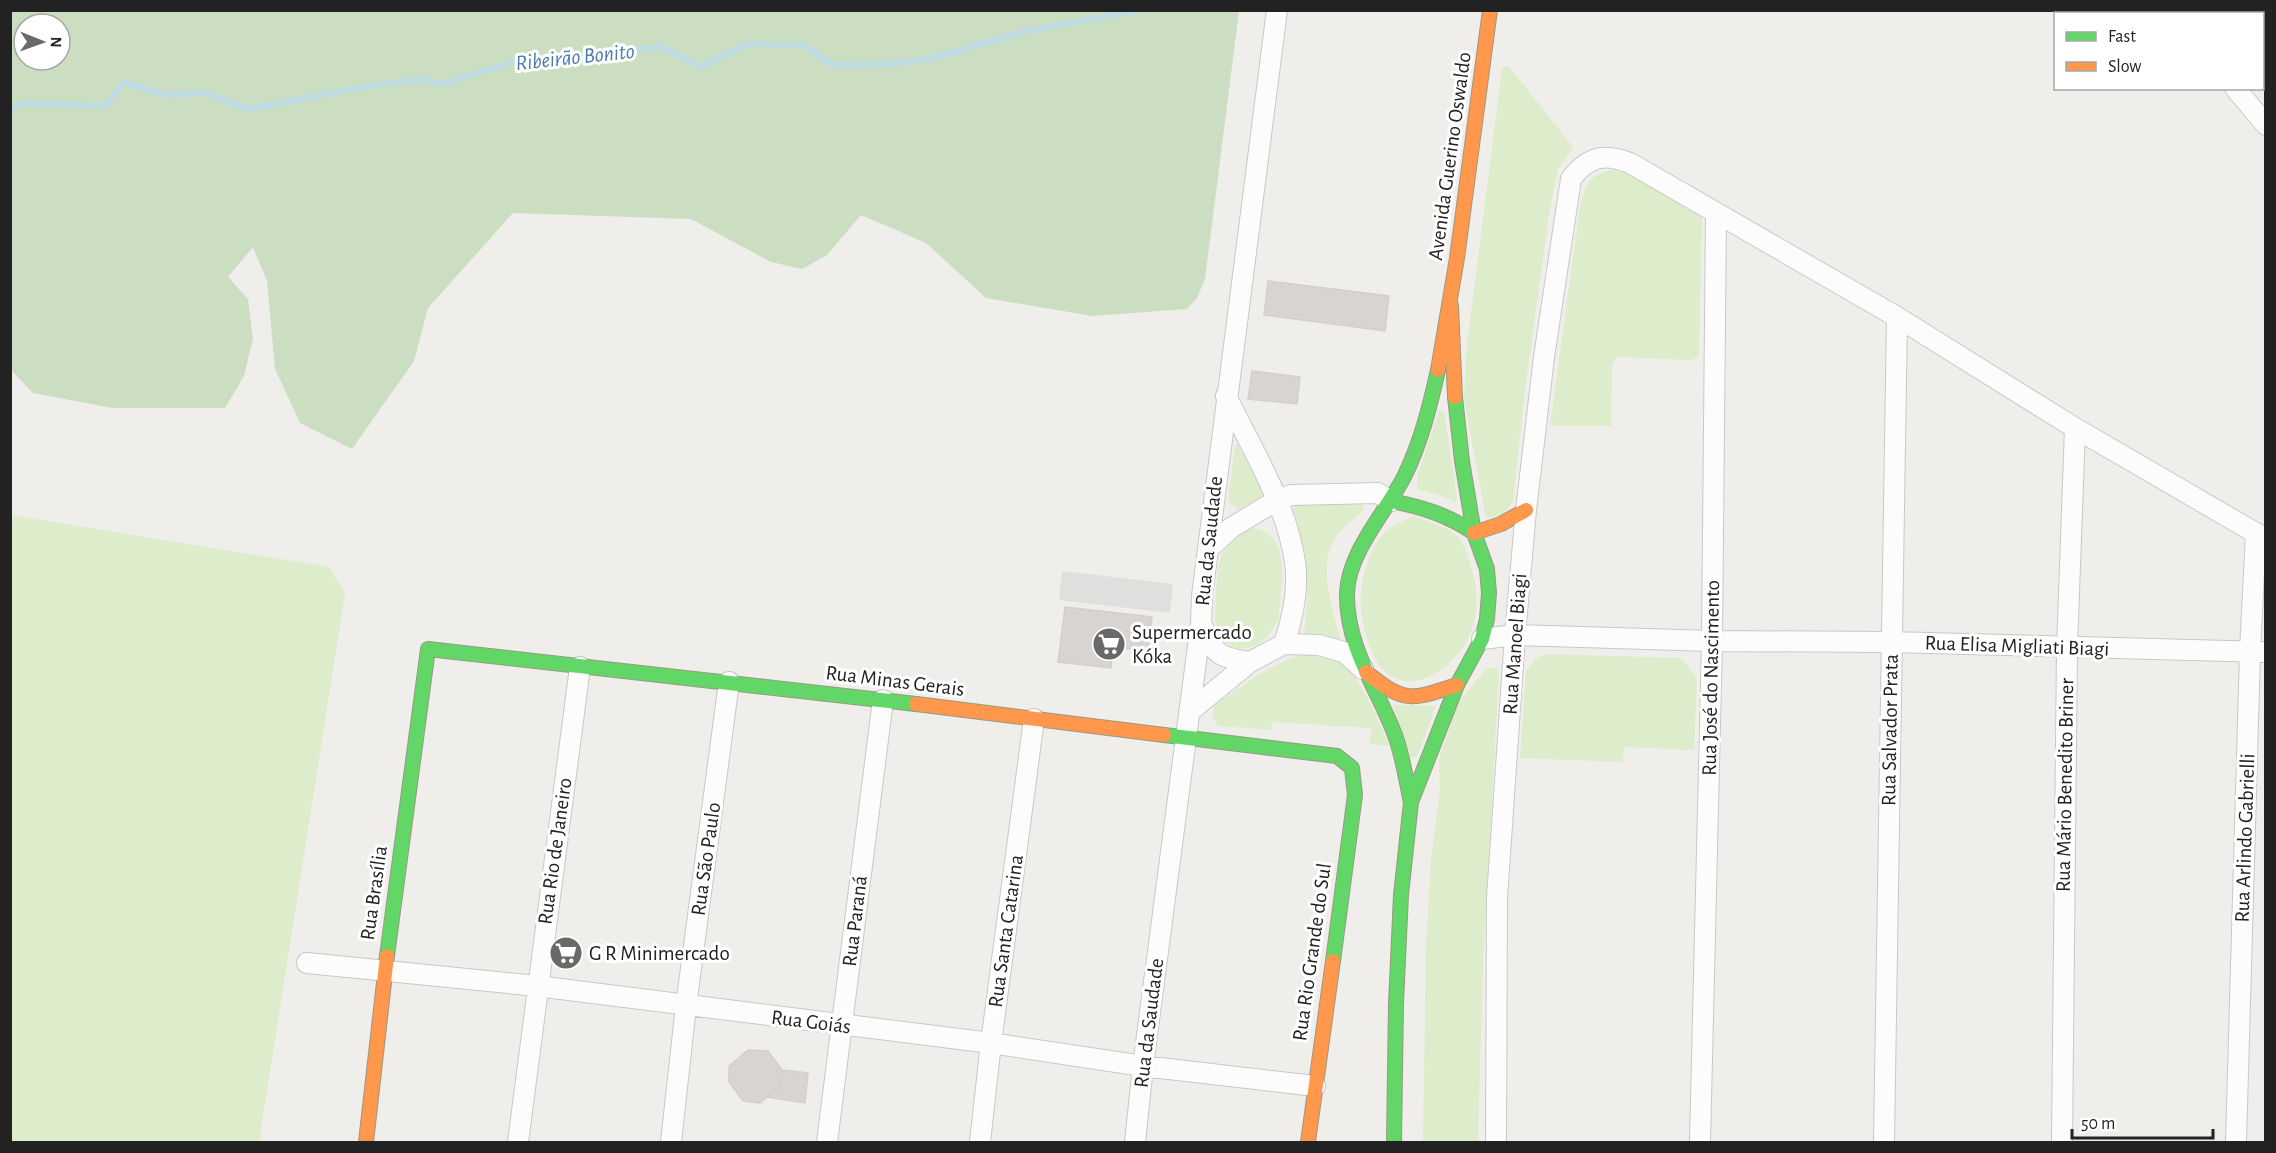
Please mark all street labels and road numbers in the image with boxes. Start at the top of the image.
street label: Avenida Guerino Oswaldo [1425,51,1475,261]
street label: Rua da Saudade [1192,475,1226,607]
street label: Rua Manoel Biagi [1500,573,1530,715]
street label: Rua José do Nascimento [1699,580,1723,776]
street label: Rua Elisa Migliati Biagi [1924,632,2110,660]
street label: Rua Salvador Prata [1878,653,1902,806]
street label: Rua Minas Gerais [824,662,966,700]
street label: Rua Mário Benedito Briner [2053,677,2077,892]
street label: Rua Arlindo Gabrielli [2232,753,2258,923]
street label: Rua Rio de Janeiro [534,776,576,926]
street label: Rua São Paulo [688,801,724,917]
street label: Rua Brasília [357,844,391,942]
street label: Rua Santa Catarina [985,853,1027,1009]
street label: Rua Rio Grande do Sul [1289,862,1335,1042]
street label: Rua Paraná [839,874,871,968]
street label: Rua da Saudade [1131,957,1167,1089]
street label: Rua Goiás [770,1007,852,1037]

